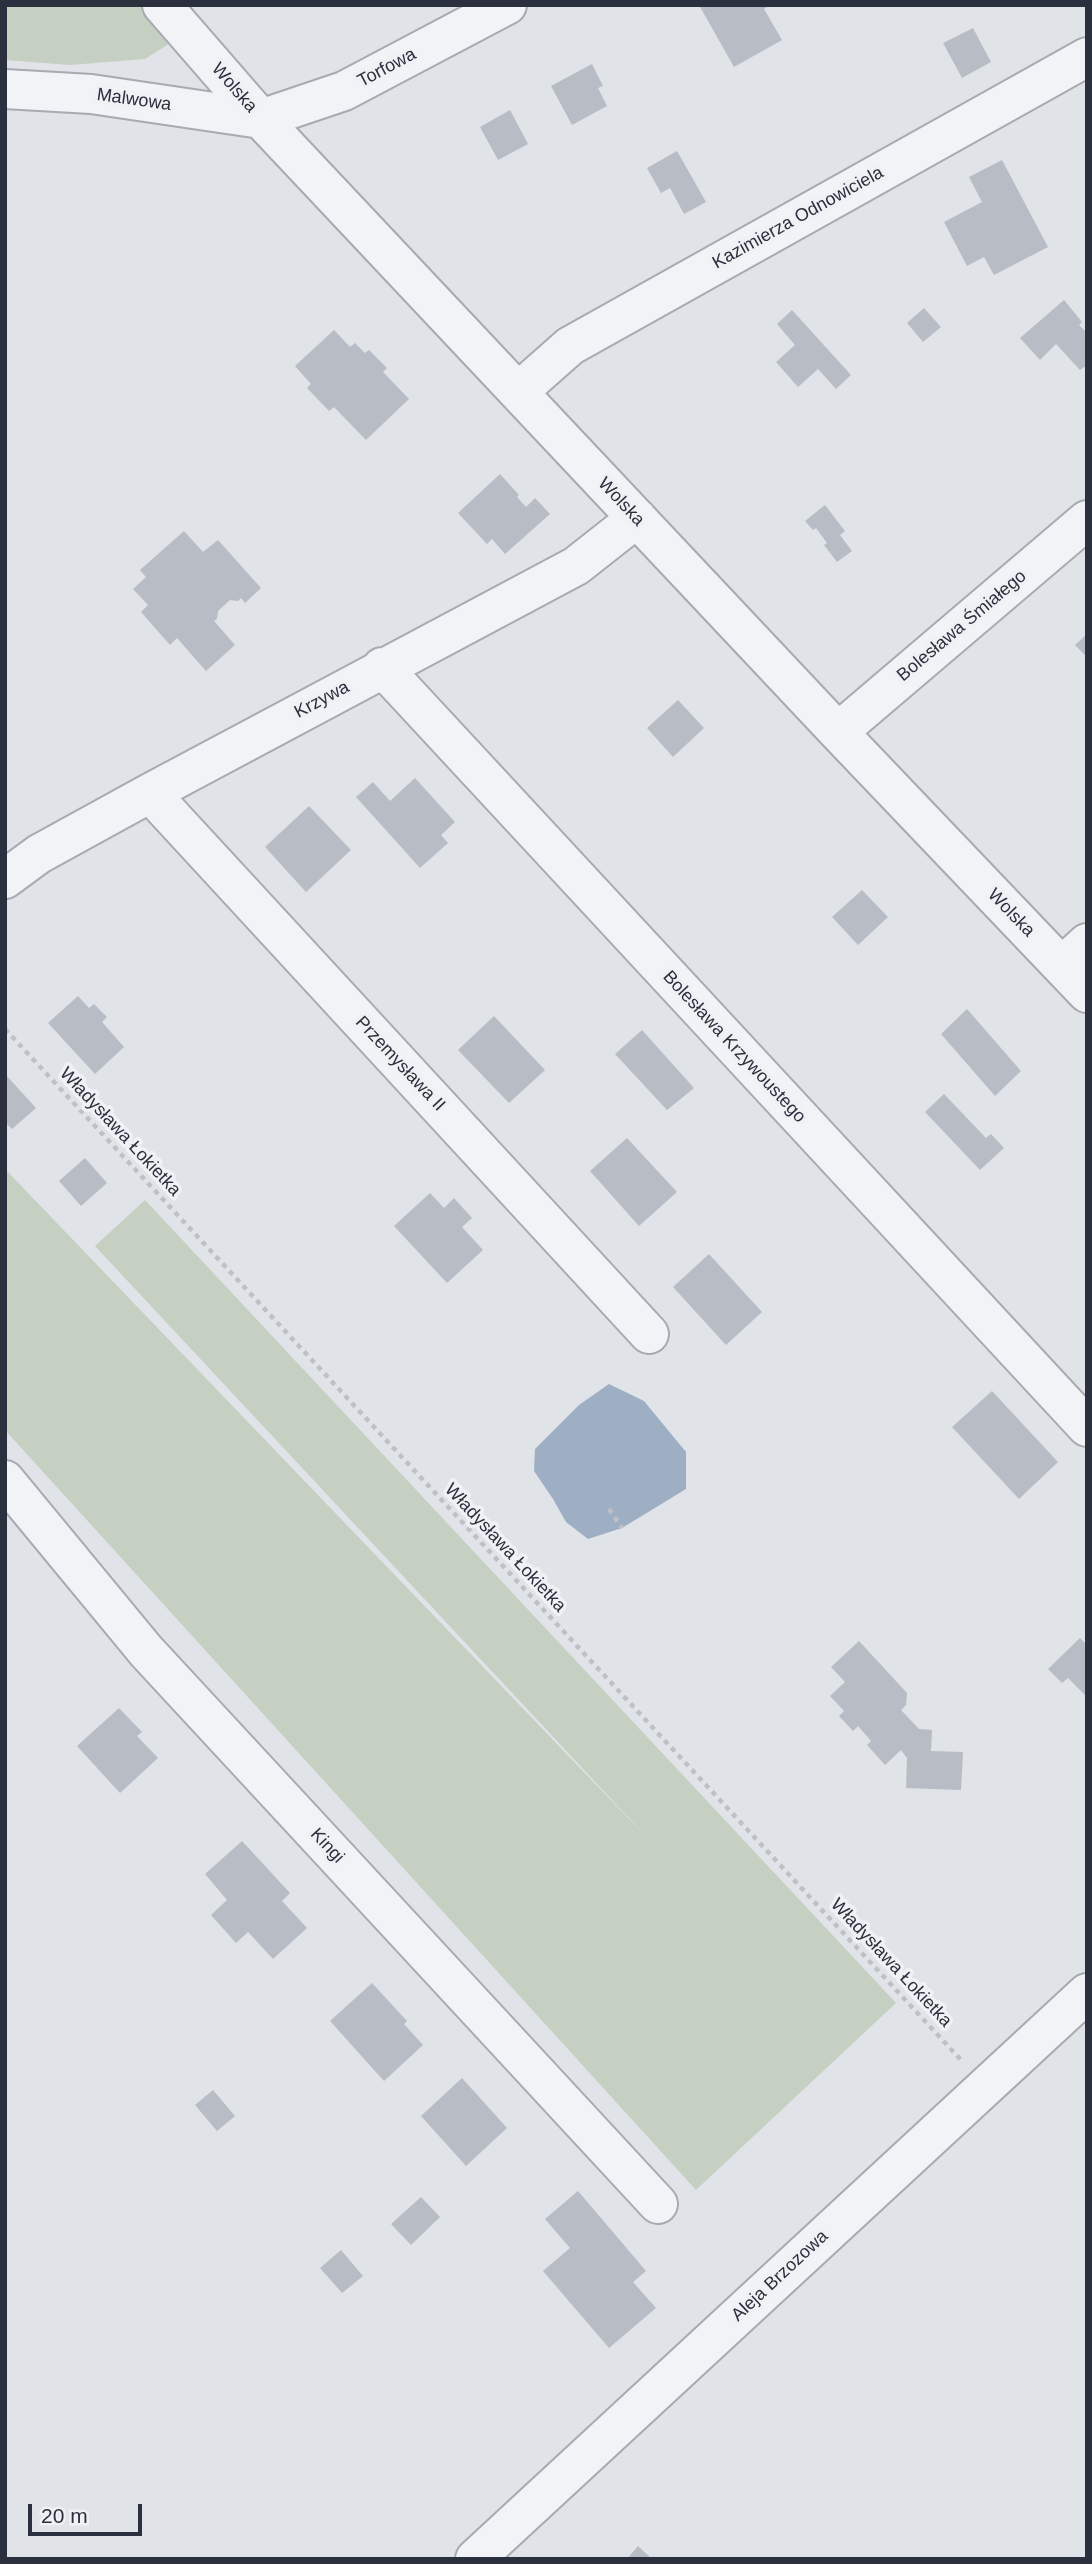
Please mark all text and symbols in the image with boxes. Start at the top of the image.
street label: Torfowa [354,44,420,92]
street label: Wolska [207,59,261,117]
street label: Malwowa [95,84,173,116]
street label: Kazimierza Odnowiciela [709,162,887,274]
street label: Wolska [593,473,649,531]
street label: Bolesława Śmiałego [893,566,1031,686]
street label: Krzywa [291,677,353,723]
street label: Wolska [983,884,1039,942]
street label: Bolesława Krzywoustego [658,966,810,1128]
street label: Przemysława II [350,1012,450,1116]
street label: Władysława Łokietka [55,1063,185,1201]
street label: Władysława Łokietka [440,1479,570,1617]
street label: Kingi [305,1824,349,1868]
street label: Władysława Łokietka [826,1894,956,2032]
street label: Aleja Brzozowa [727,2226,833,2326]
scale bar [32,2490,145,2534]
text: 20 m [41,2504,88,2527]

